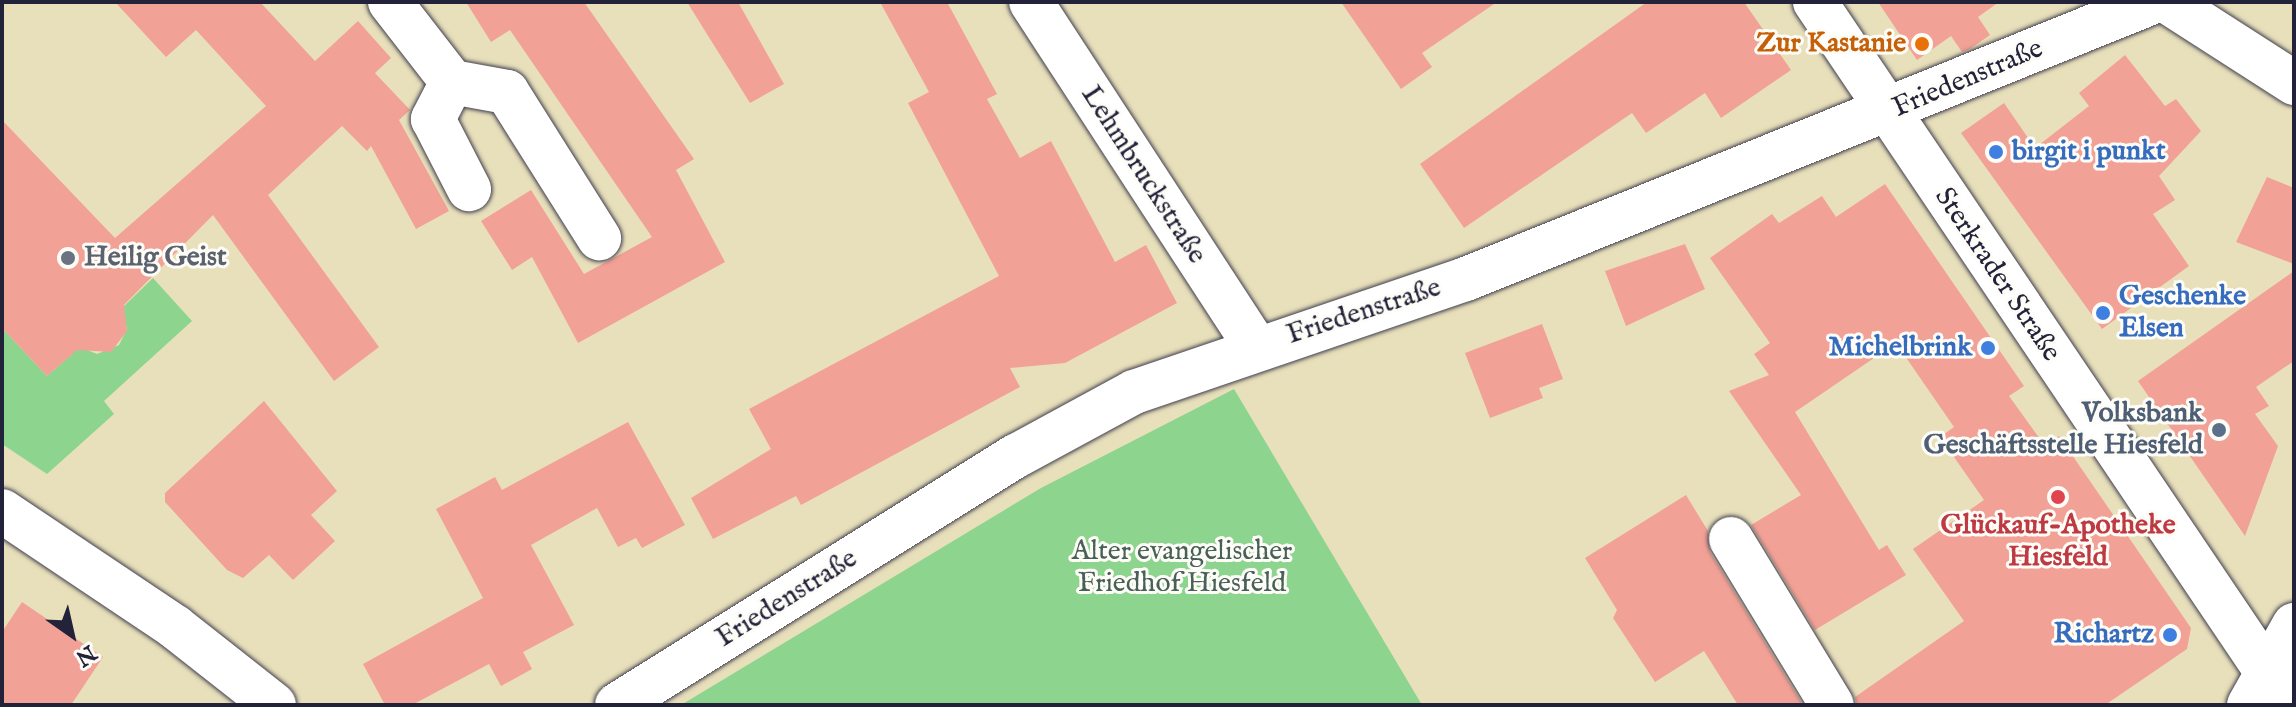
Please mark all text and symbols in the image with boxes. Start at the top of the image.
place label: Zur Kastanie [1756,27,1906,61]
street label: Friedenstraße [1888,32,2048,126]
marker: Zur Kastanie [1913,35,1931,53]
street label: Lehmbruckstraße [1073,80,1213,270]
place label: birgit i punkt [2012,135,2166,169]
marker: birgit i punkt [1987,143,2005,161]
street label: Sterkrader Straße [1927,182,2067,368]
place label: Heilig Geist [84,241,227,275]
marker: Heilig Geist [59,249,77,267]
street label: Friedenstraße [1283,271,1445,353]
place label: Geschenke Elsen [2119,280,2246,346]
marker: Geschenke Elsen [2094,304,2112,322]
place label: Michelbrink [1828,331,1972,365]
marker: Michelbrink [1979,339,1997,357]
place label: Volksbank Geschäftsstelle Hiesfeld [1923,397,2203,463]
marker: Volksbank Geschäftsstelle Hiesfeld [2210,421,2228,439]
marker: Glückauf-Apotheke Hiesfeld [2049,488,2067,506]
place label: Glückauf-Apotheke Hiesfeld [1940,509,2176,575]
park label: Alter evangelischer Friedhof Hiesfeld [1072,535,1292,601]
street label: Friedenstraße [710,542,864,656]
north arrow [32,595,112,675]
place label: Richartz [2054,618,2154,652]
marker: Richartz [2161,626,2179,644]
text: N [70,638,101,672]

